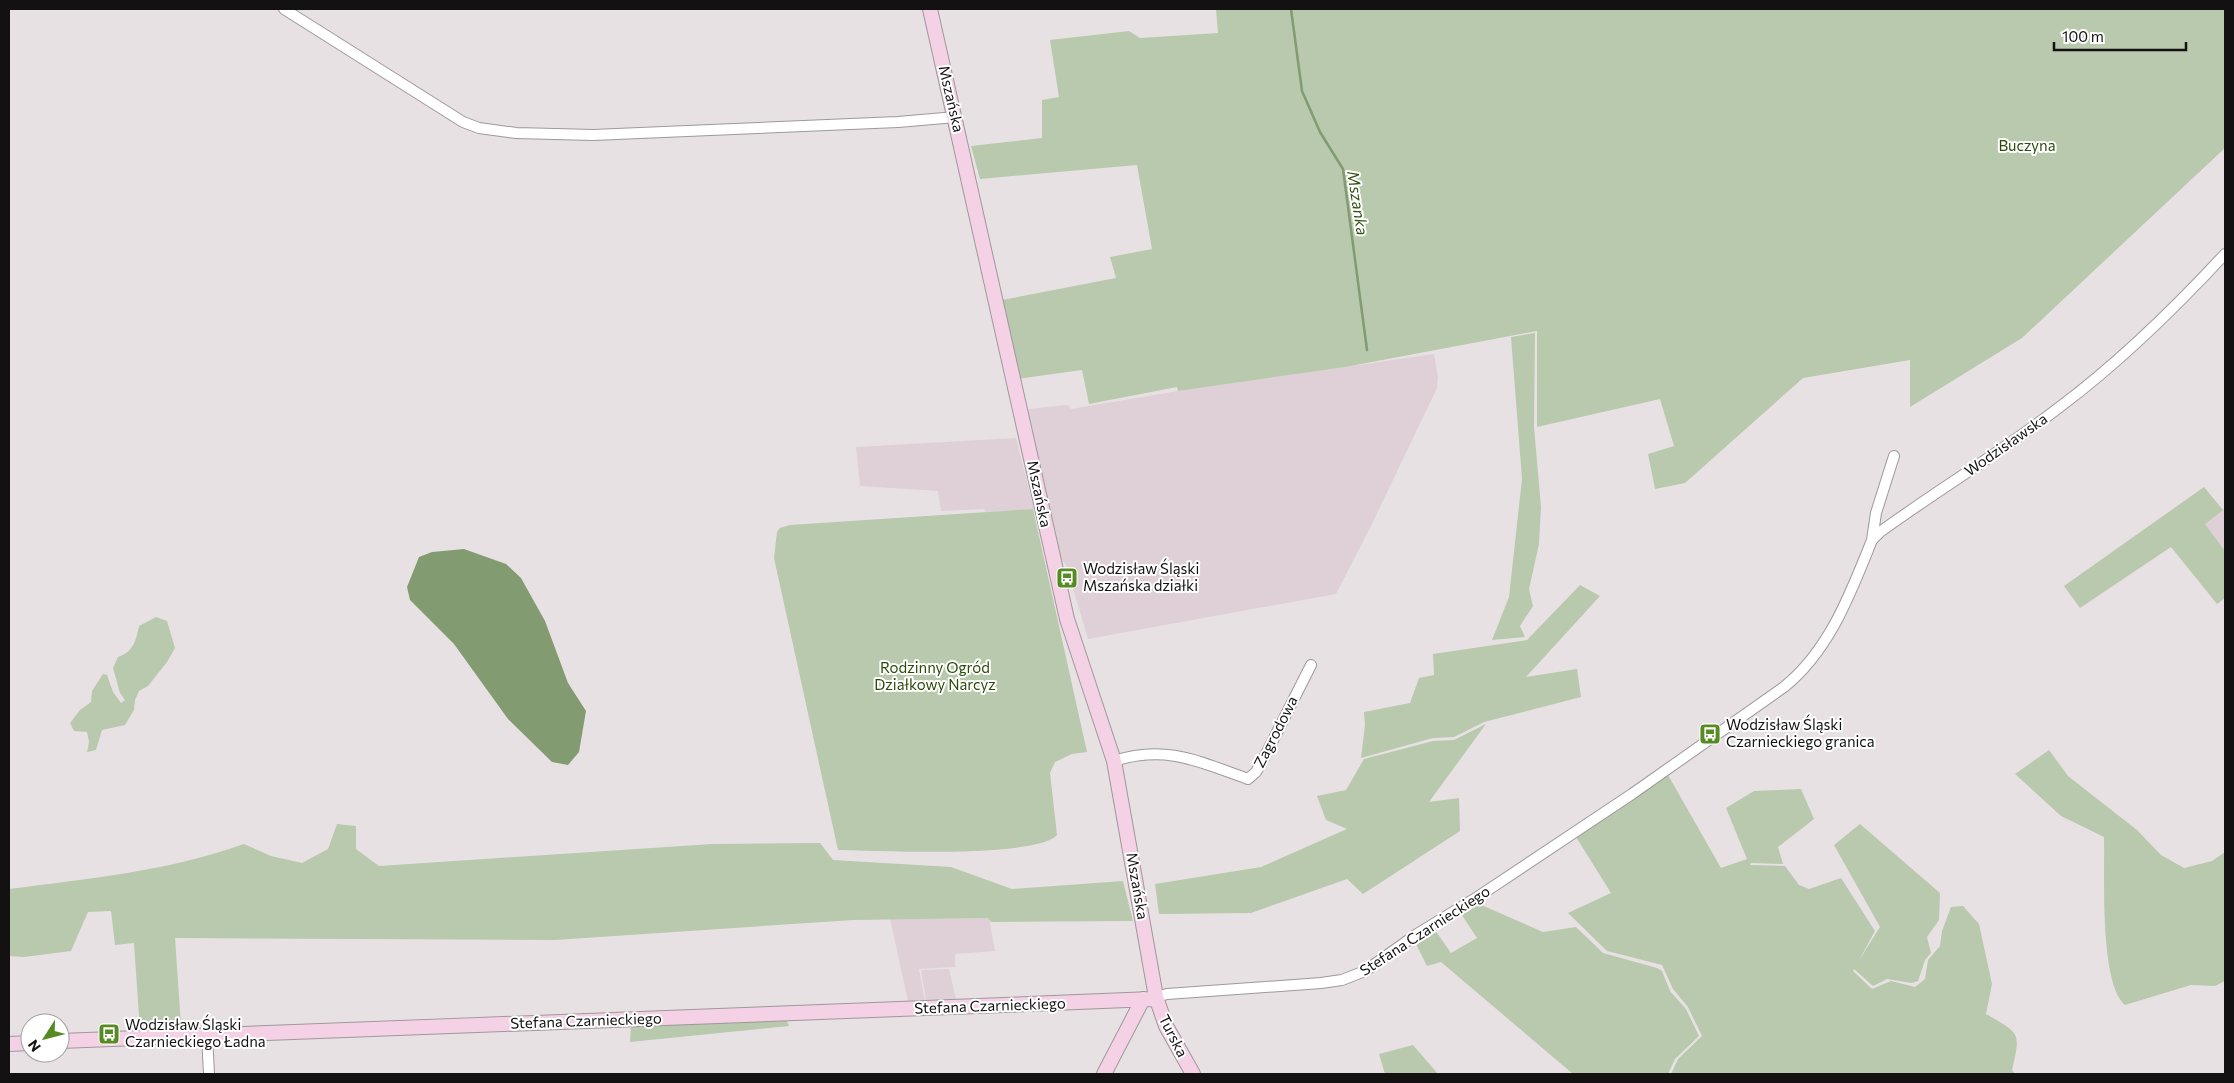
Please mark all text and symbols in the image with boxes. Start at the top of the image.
scale bar [2054,20,2186,52]
text: 100 m [2062,27,2104,45]
street label: Mszańska [936,64,968,134]
park label: Buczyna [1998,136,2056,154]
water label: Mszanka [1344,169,1373,237]
street label: Wodzisławska [1961,409,2050,479]
street label: Mszańska [1024,459,1056,529]
place label: Wodzisław Śląski Mszańska działki [1083,558,1199,594]
bus stop icon: Wodzisław Śląski Mszańska działki [1055,566,1079,590]
park label: Rodzinny Ogród Działkowy Narcyz [874,658,996,693]
street label: Zagrodowa [1249,693,1301,770]
place label: Wodzisław Śląski Czarnieckiego granica [1726,714,1875,750]
bus stop icon: Wodzisław Śląski Czarnieckiego granica [1698,722,1722,746]
street label: Mszańska [1123,851,1153,921]
street label: Stefana Czarnieckiego [1356,881,1493,979]
street label: Stefana Czarnieckiego [914,993,1066,1017]
street label: Stefana Czarnieckiego [510,1008,662,1032]
street label: Turska [1156,1011,1192,1060]
north arrow [20,1013,70,1063]
place label: Wodzisław Śląski Czarnieckiego Ładna [125,1014,266,1050]
bus stop icon: Wodzisław Śląski Czarnieckiego Ładna [97,1022,121,1046]
text: N [24,1037,44,1055]

